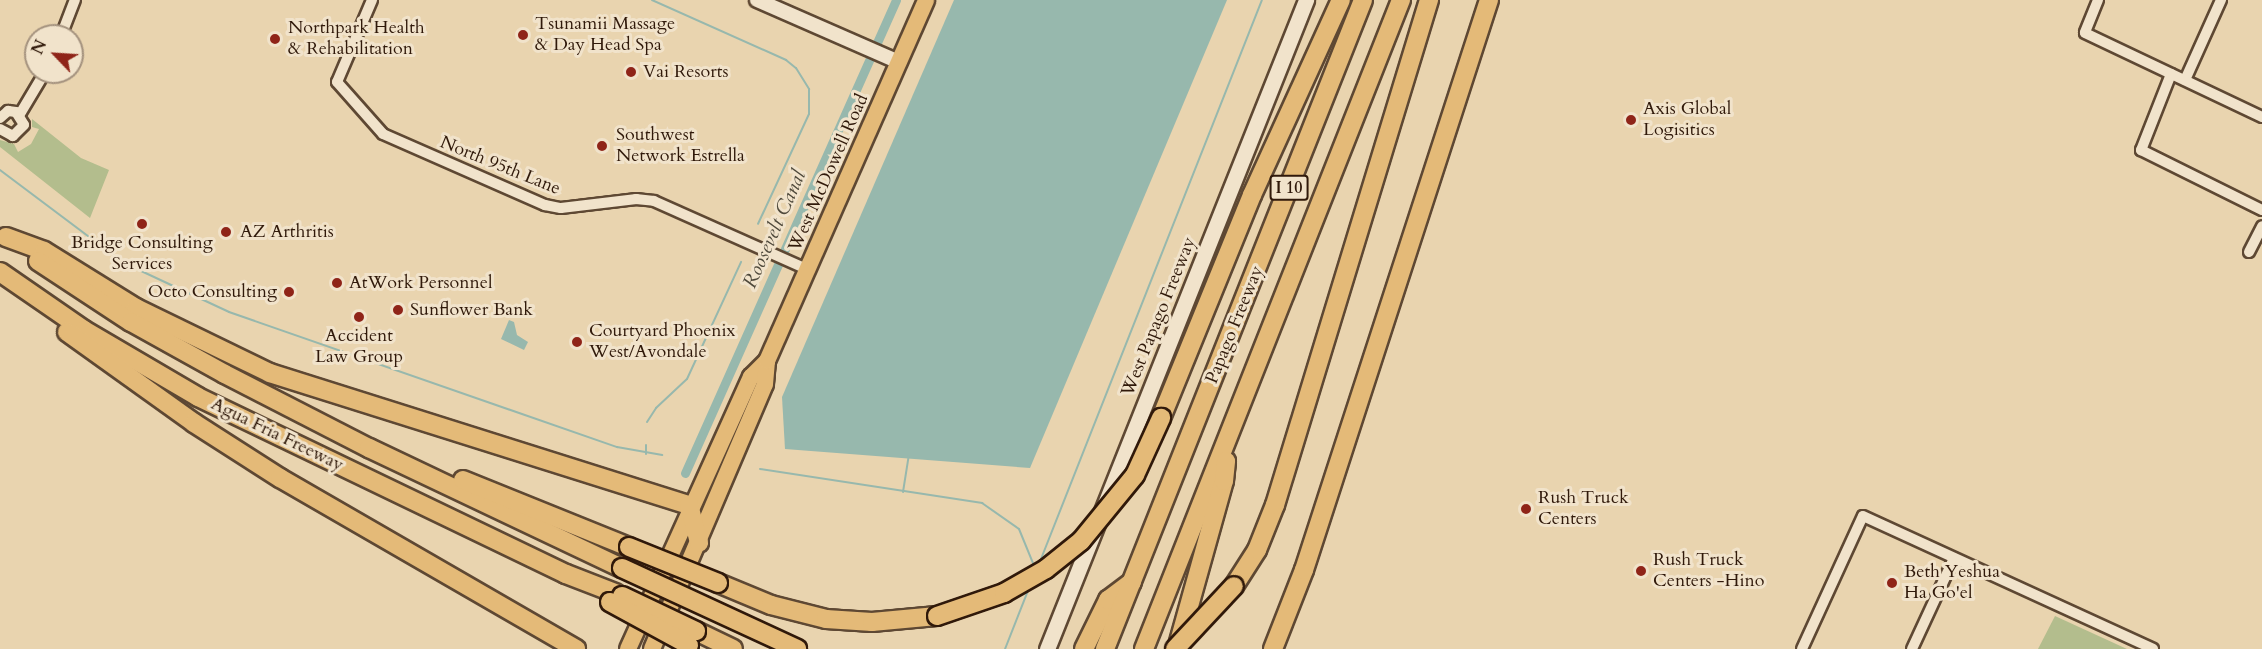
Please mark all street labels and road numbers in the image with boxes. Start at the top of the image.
street label: West McDowell Road [785,91,873,255]
street label: North 95th Lane [437,132,563,200]
road number: I 10 [1270,175,1308,201]
street label: West Papago Freeway [1117,234,1201,400]
street label: Papago Freeway [1202,263,1268,387]
street label: Agua Fria Freeway [207,394,347,476]

